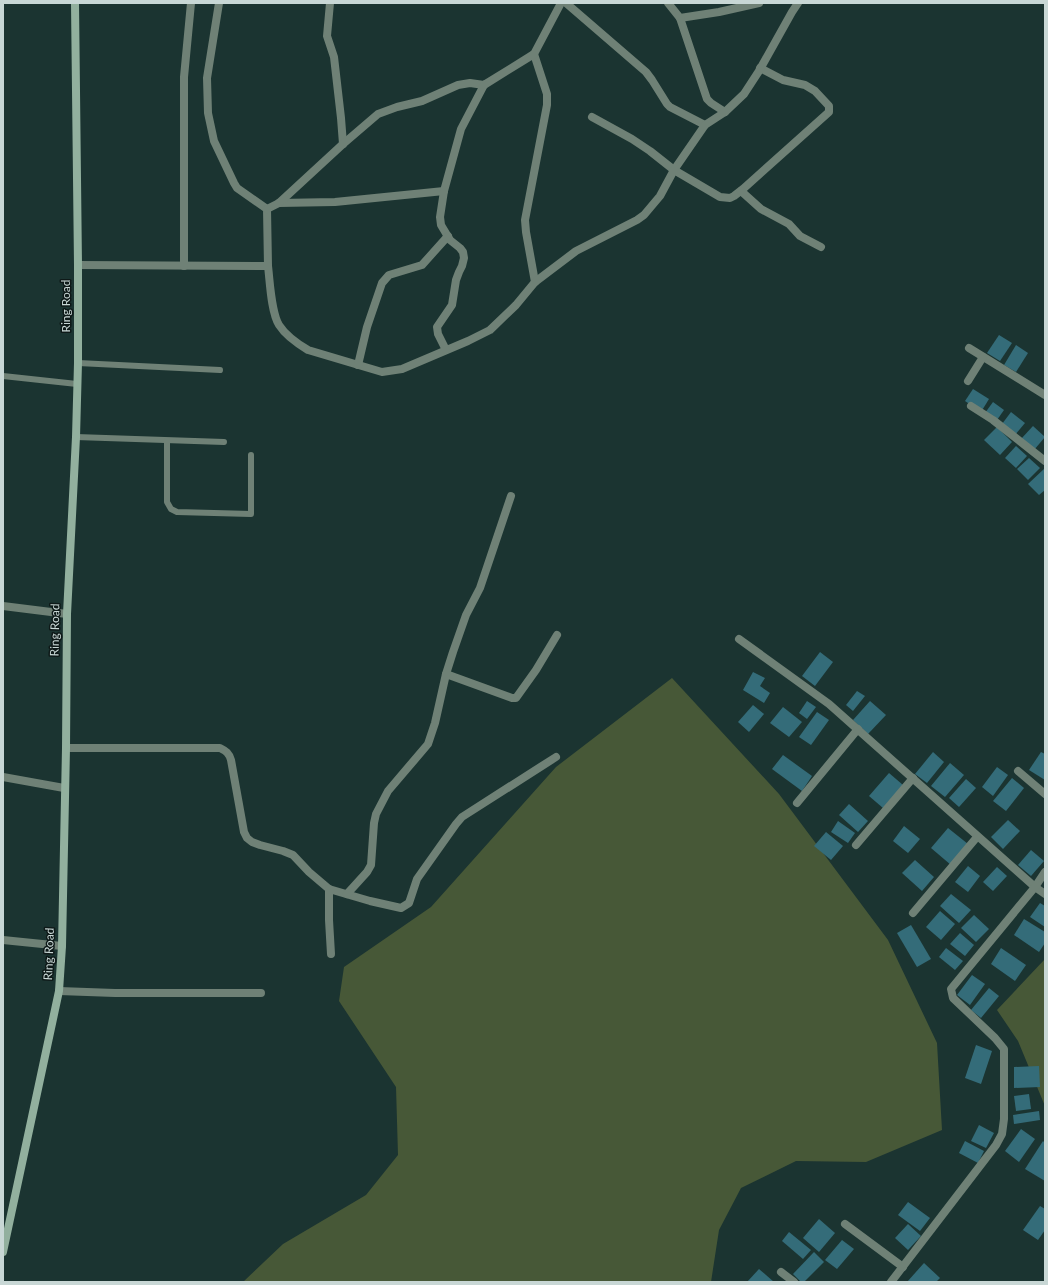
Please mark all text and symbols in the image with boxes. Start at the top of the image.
street label: Ring Road [58,280,73,332]
street label: Ring Road [47,603,62,657]
street label: Ring Road [40,927,57,981]

